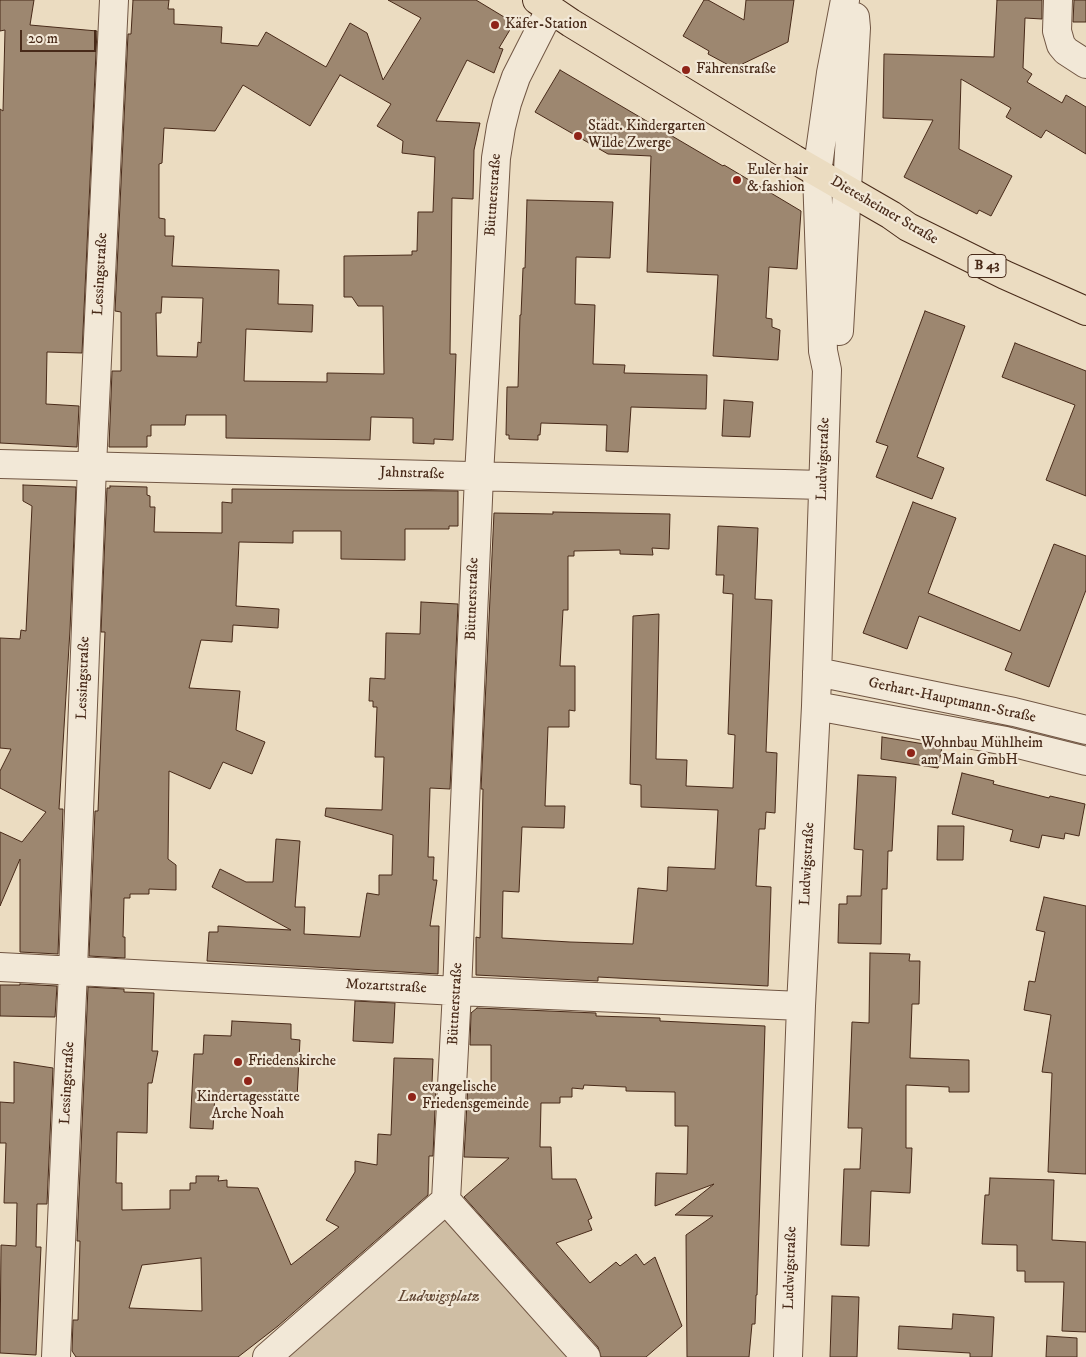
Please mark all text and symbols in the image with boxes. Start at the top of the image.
place label: Käfer-Station [505,16,587,34]
marker: Käfer-Station [489,19,501,31]
scale bar [22,20,99,52]
text: 20 m [28,29,58,48]
place label: Fährenstraße [696,61,776,79]
marker: Fährenstraße [680,64,692,76]
place label: Städt. Kindergarten Wilde Zwerge [588,118,706,153]
marker: Städt. Kindergarten Wilde Zwerge [572,130,584,142]
street label: Büttnerstraße [482,153,506,237]
place label: Euler hair & fashion [747,162,808,197]
street label: Dietesheimer Straße [827,173,941,249]
marker: Euler hair & fashion [731,174,743,186]
street label: Lessingstraße [90,232,112,316]
road number: B 43 [968,255,1006,278]
street label: Ludwigstraße [814,417,834,501]
street label: Jahnstraße [379,464,445,484]
street label: Büttnerstraße [463,557,483,641]
street label: Lessingstraße [74,636,94,720]
street label: Gerhart-Hauptmann-Straße [867,674,1037,728]
place label: Wohnbau Mühlheim am Main GmbH [921,735,1043,770]
marker: Wohnbau Mühlheim am Main GmbH [905,747,917,759]
street label: Ludwigstraße [797,822,819,906]
street label: Büttnerstraße [445,962,467,1046]
street label: Mozartstraße [345,976,427,998]
street label: Lessingstraße [57,1041,79,1125]
place label: Friedenskirche [248,1053,336,1071]
marker: Friedenskirche [232,1056,244,1068]
marker: Kindertagesstätte Arche Noah [242,1075,254,1087]
place label: evangelische Friedensgemeinde [422,1079,529,1114]
place label: Kindertagesstätte Arche Noah [196,1089,300,1124]
marker: evangelische Friedensgemeinde [406,1091,418,1103]
street label: Ludwigstraße [781,1226,801,1310]
park label: Ludwigsplatz [398,1289,480,1307]

